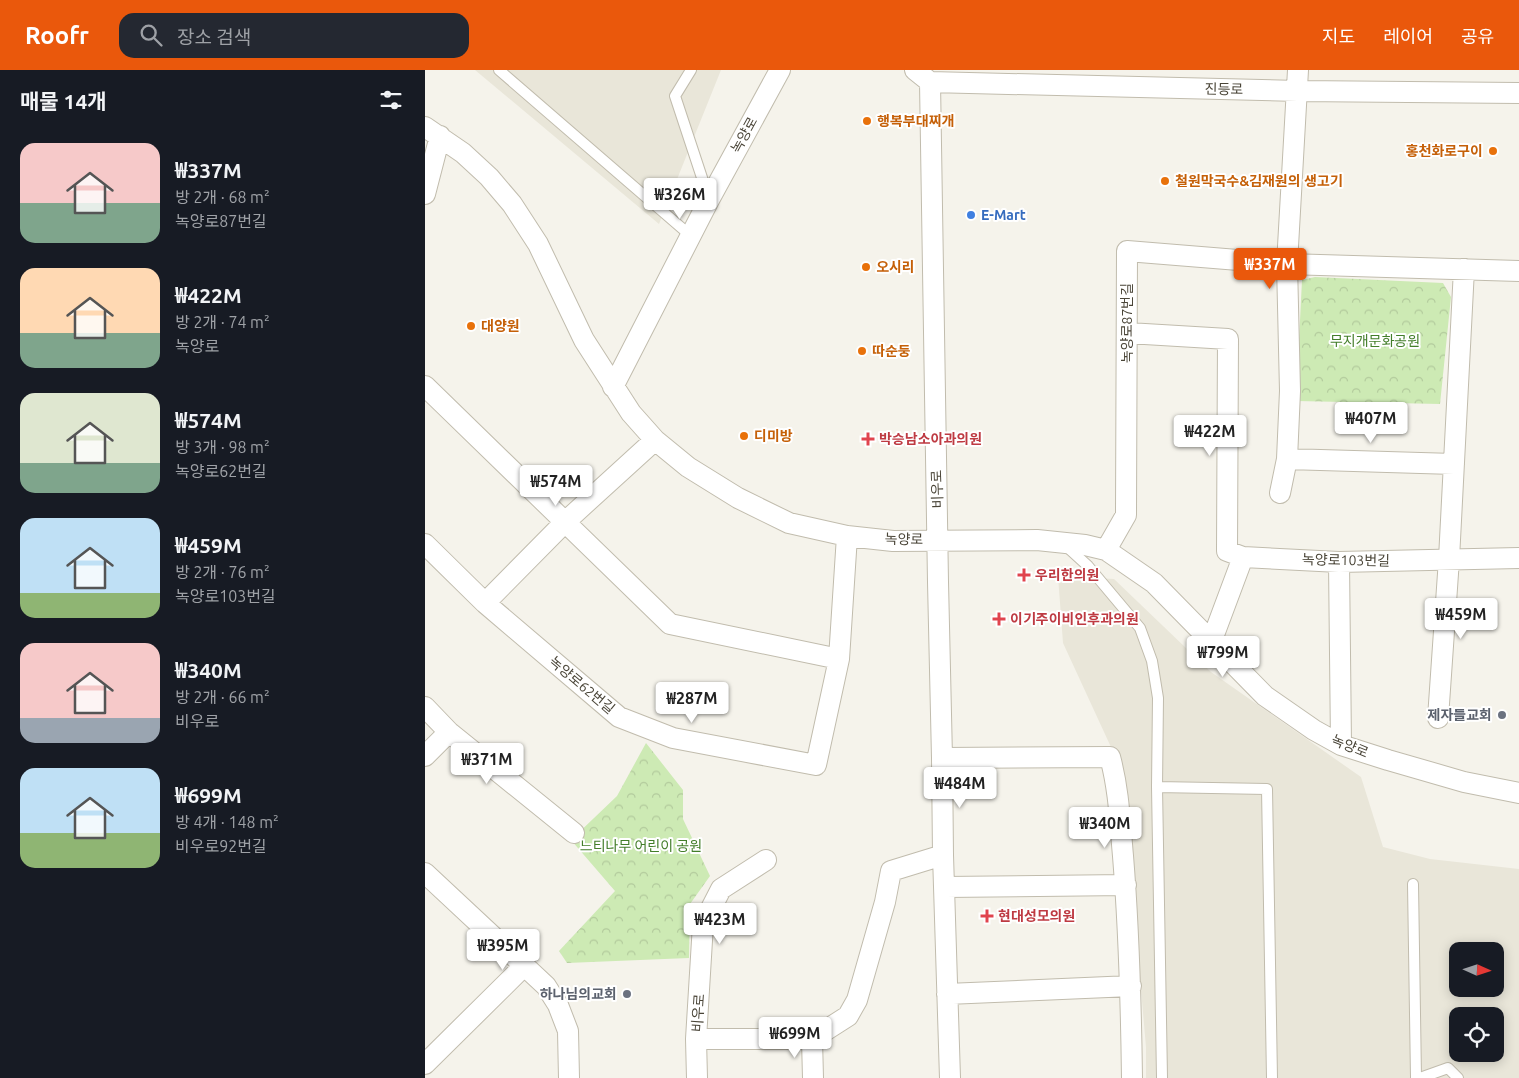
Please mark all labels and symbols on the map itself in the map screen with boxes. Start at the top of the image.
street label: 진등로 [1205,81,1244,97]
place label: 행복부대찌개 [877,113,954,129]
street label: 녹양로 [728,114,760,156]
marker: 행복부대찌개 [861,115,873,127]
place label: 홍천화로구이 [1406,143,1483,159]
marker: 홍천화로구이 [1487,145,1499,157]
place label: 철원막국수&김재원의 생고기 [1175,173,1343,189]
marker: 철원막국수&김재원의 생고기 [1159,175,1171,187]
pin: ₩326M [645,178,715,220]
place label: E-Mart [981,207,1026,223]
marker: E-Mart [965,209,977,221]
pin: ₩337M [1235,248,1305,290]
place label: 오시리 [876,259,915,275]
marker: 오시리 [860,261,872,273]
street label: 녹양로87번길 [1119,283,1135,363]
place label: 대양원 [481,318,520,334]
marker: 대양원 [465,320,477,332]
park label: 무지개문화공원 [1330,333,1420,349]
place label: 따순둥 [872,343,911,359]
marker: 따순둥 [856,345,868,357]
pin: ₩407M [1336,402,1406,444]
pin: ₩422M [1175,414,1245,457]
place label: 디미방 [754,428,793,444]
marker: 디미방 [738,430,750,442]
place label: 박승남소아과의원 [879,431,982,447]
marker: 박승남소아과의원 [861,432,875,446]
pin: ₩574M [521,464,591,507]
street label: 비우로 [928,469,946,509]
street label: 녹양로 [885,531,924,547]
street label: 녹양로103번길 [1302,551,1390,569]
place label: 우리한의원 [1035,567,1099,583]
marker: 우리한의원 [1017,568,1031,582]
pin: ₩459M [1426,598,1496,640]
place label: 이기주이비인후과의원 [1010,611,1139,627]
marker: 이기주이비인후과의원 [992,612,1006,626]
pin: ₩799M [1188,636,1258,678]
street label: 녹양로62번길 [546,653,618,717]
pin: ₩287M [657,682,727,724]
place label: 제자들교회 [1428,707,1492,723]
marker: 제자들교회 [1496,709,1508,721]
street label: 녹양로 [1329,731,1371,761]
pin: ₩371M [452,742,522,785]
pin: ₩484M [925,766,995,809]
pin: ₩340M [1070,806,1140,849]
park label: 느티나무 어린이 공원 [580,838,702,854]
pin: ₩423M [685,902,755,945]
place label: 현대성모의원 [998,908,1075,924]
marker: 현대성모의원 [980,909,994,923]
pin: ₩395M [468,928,538,971]
north arrow [1449,942,1504,998]
place label: 하나님의교회 [540,986,617,1002]
marker: 하나님의교회 [621,988,633,1000]
street label: 비우로 [689,993,707,1033]
pin: ₩699M [760,1016,830,1059]

